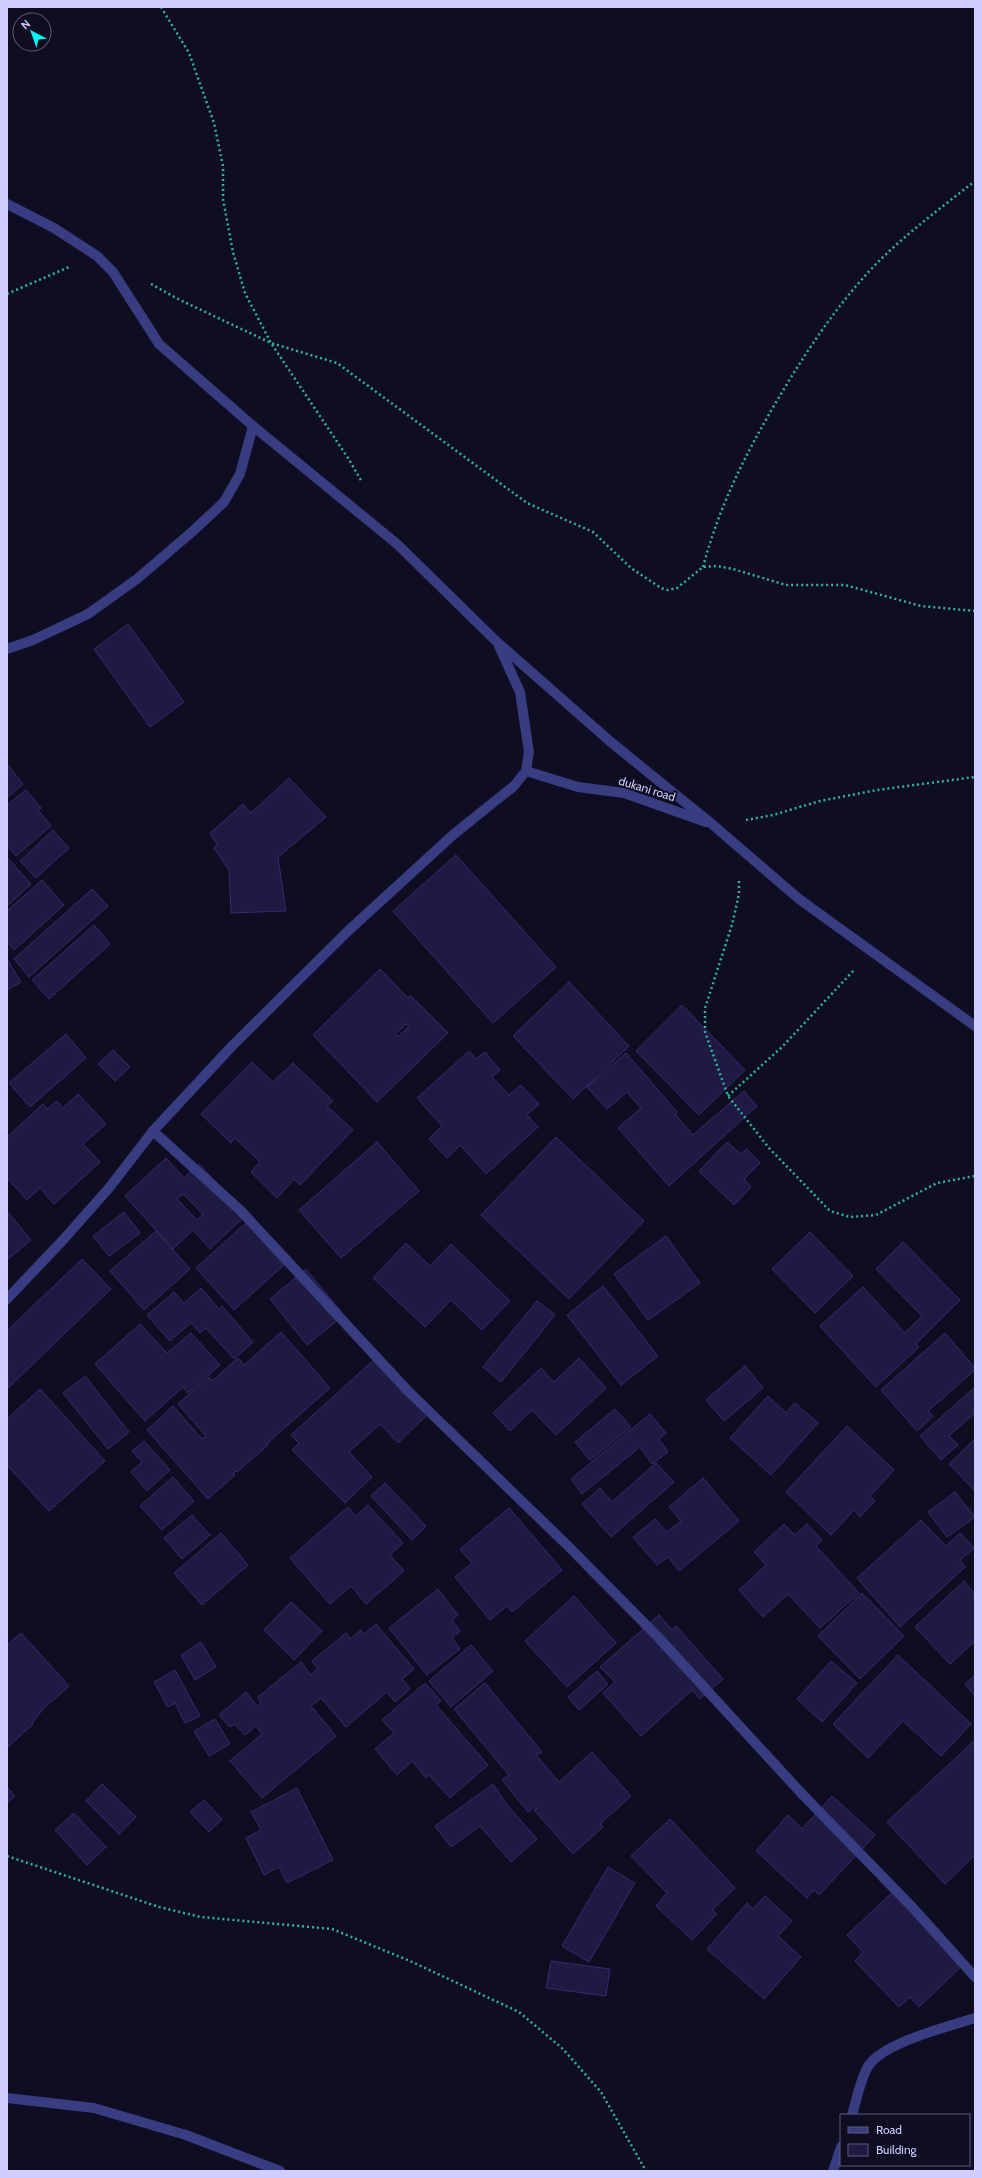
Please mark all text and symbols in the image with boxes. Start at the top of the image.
north arrow [12,12,52,52]
text: N [18,17,33,32]
street label: dukani road [617,773,677,804]
legend [840,2114,970,2166]
text: Road [876,2122,902,2137]
text: Building [876,2142,918,2157]

